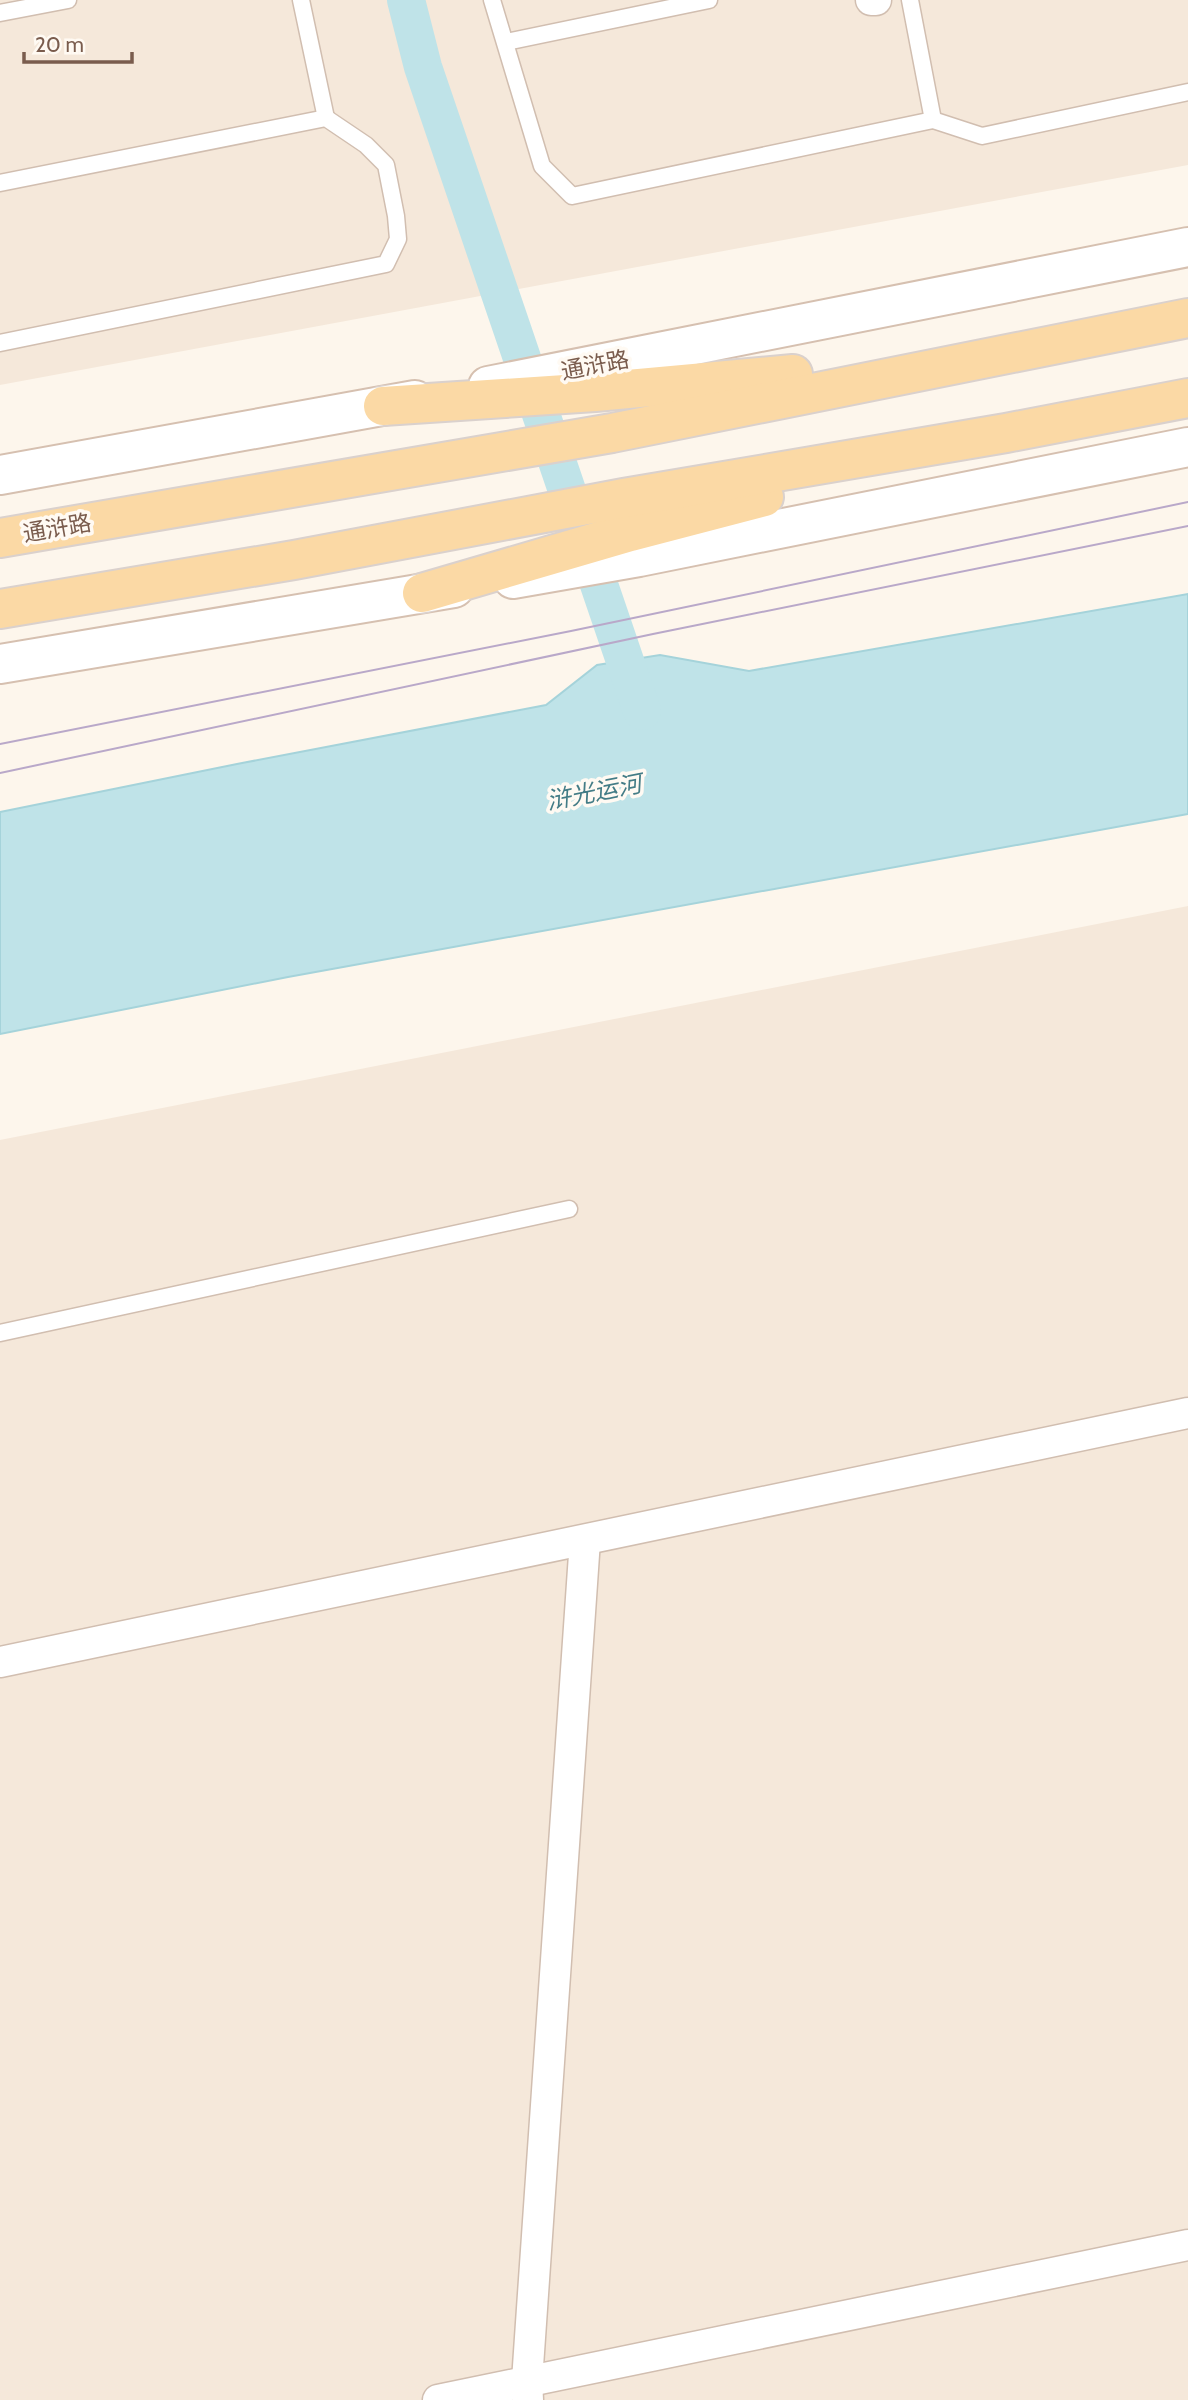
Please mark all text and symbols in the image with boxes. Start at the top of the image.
scale bar [24,21,133,65]
text: 20 m [35,32,84,57]
street label: 通浒路 [558,345,632,385]
street label: 通浒路 [21,508,93,548]
water label: 浒光运河 [544,768,648,815]

